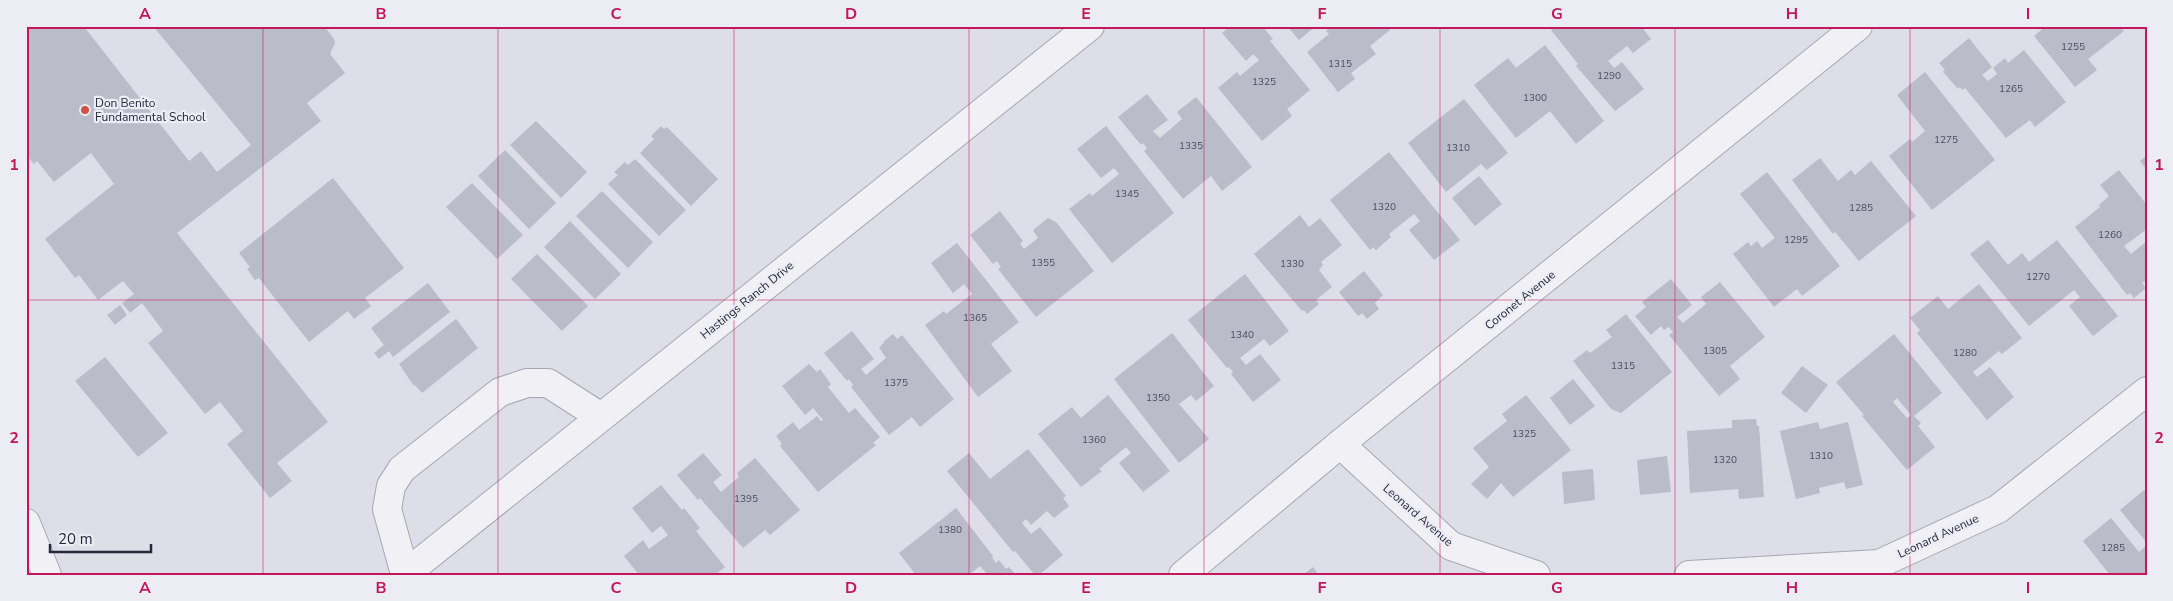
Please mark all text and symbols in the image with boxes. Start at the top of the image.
text: A [139,3,151,25]
text: B [375,3,387,25]
text: C [611,3,622,25]
text: D [845,3,857,25]
text: E [1081,3,1091,25]
text: F [1318,3,1327,25]
text: G [1551,3,1563,25]
text: H [1786,3,1798,25]
text: I [2026,3,2030,25]
house number: 1255 [2061,40,2085,54]
house number: 1315 [1328,57,1352,71]
house number: 1290 [1597,69,1621,83]
house number: 1325 [1252,75,1276,89]
house number: 1265 [1999,82,2023,96]
house number: 1300 [1523,91,1547,105]
place label: Don Benito Fundamental School [95,95,206,125]
marker: Don Benito Fundamental School [79,104,91,116]
house number: 1275 [1934,133,1958,147]
house number: 1335 [1179,139,1203,153]
house number: 1310 [1446,141,1470,155]
text: 1 [9,154,19,176]
text: 1 [2154,154,2164,176]
house number: 1345 [1115,187,1139,201]
house number: 1320 [1372,200,1396,214]
house number: 1285 [1849,201,1873,215]
house number: 1260 [2098,228,2122,242]
house number: 1295 [1784,233,1808,247]
house number: 1355 [1031,256,1055,270]
street label: Hastings Ranch Drive [697,257,797,343]
house number: 1330 [1280,257,1304,271]
street label: Coronet Avenue [1481,267,1559,333]
house number: 1270 [2026,270,2050,284]
house number: 1365 [963,311,987,325]
house number: 1340 [1230,328,1254,342]
house number: 1305 [1703,344,1727,358]
house number: 1280 [1953,346,1977,360]
house number: 1315 [1611,359,1635,373]
house number: 1375 [884,376,908,390]
house number: 1350 [1146,391,1170,405]
text: 2 [9,427,19,449]
house number: 1325 [1512,427,1536,441]
text: 2 [2154,427,2164,449]
house number: 1360 [1082,433,1106,447]
house number: 1310 [1809,449,1833,463]
house number: 1320 [1713,453,1737,467]
street label: Leonard Avenue [1380,480,1456,550]
house number: 1395 [734,492,758,506]
street label: Leonard Avenue [1895,510,1981,562]
scale bar [50,521,151,553]
house number: 1380 [938,523,962,537]
text: 20 m [58,529,93,549]
house number: 1285 [2101,541,2125,555]
text: A [139,577,151,599]
text: B [375,577,387,599]
text: C [611,577,622,599]
text: D [845,577,857,599]
text: E [1081,577,1091,599]
text: F [1318,577,1327,599]
text: G [1551,577,1563,599]
text: H [1786,577,1798,599]
text: I [2026,577,2030,599]

